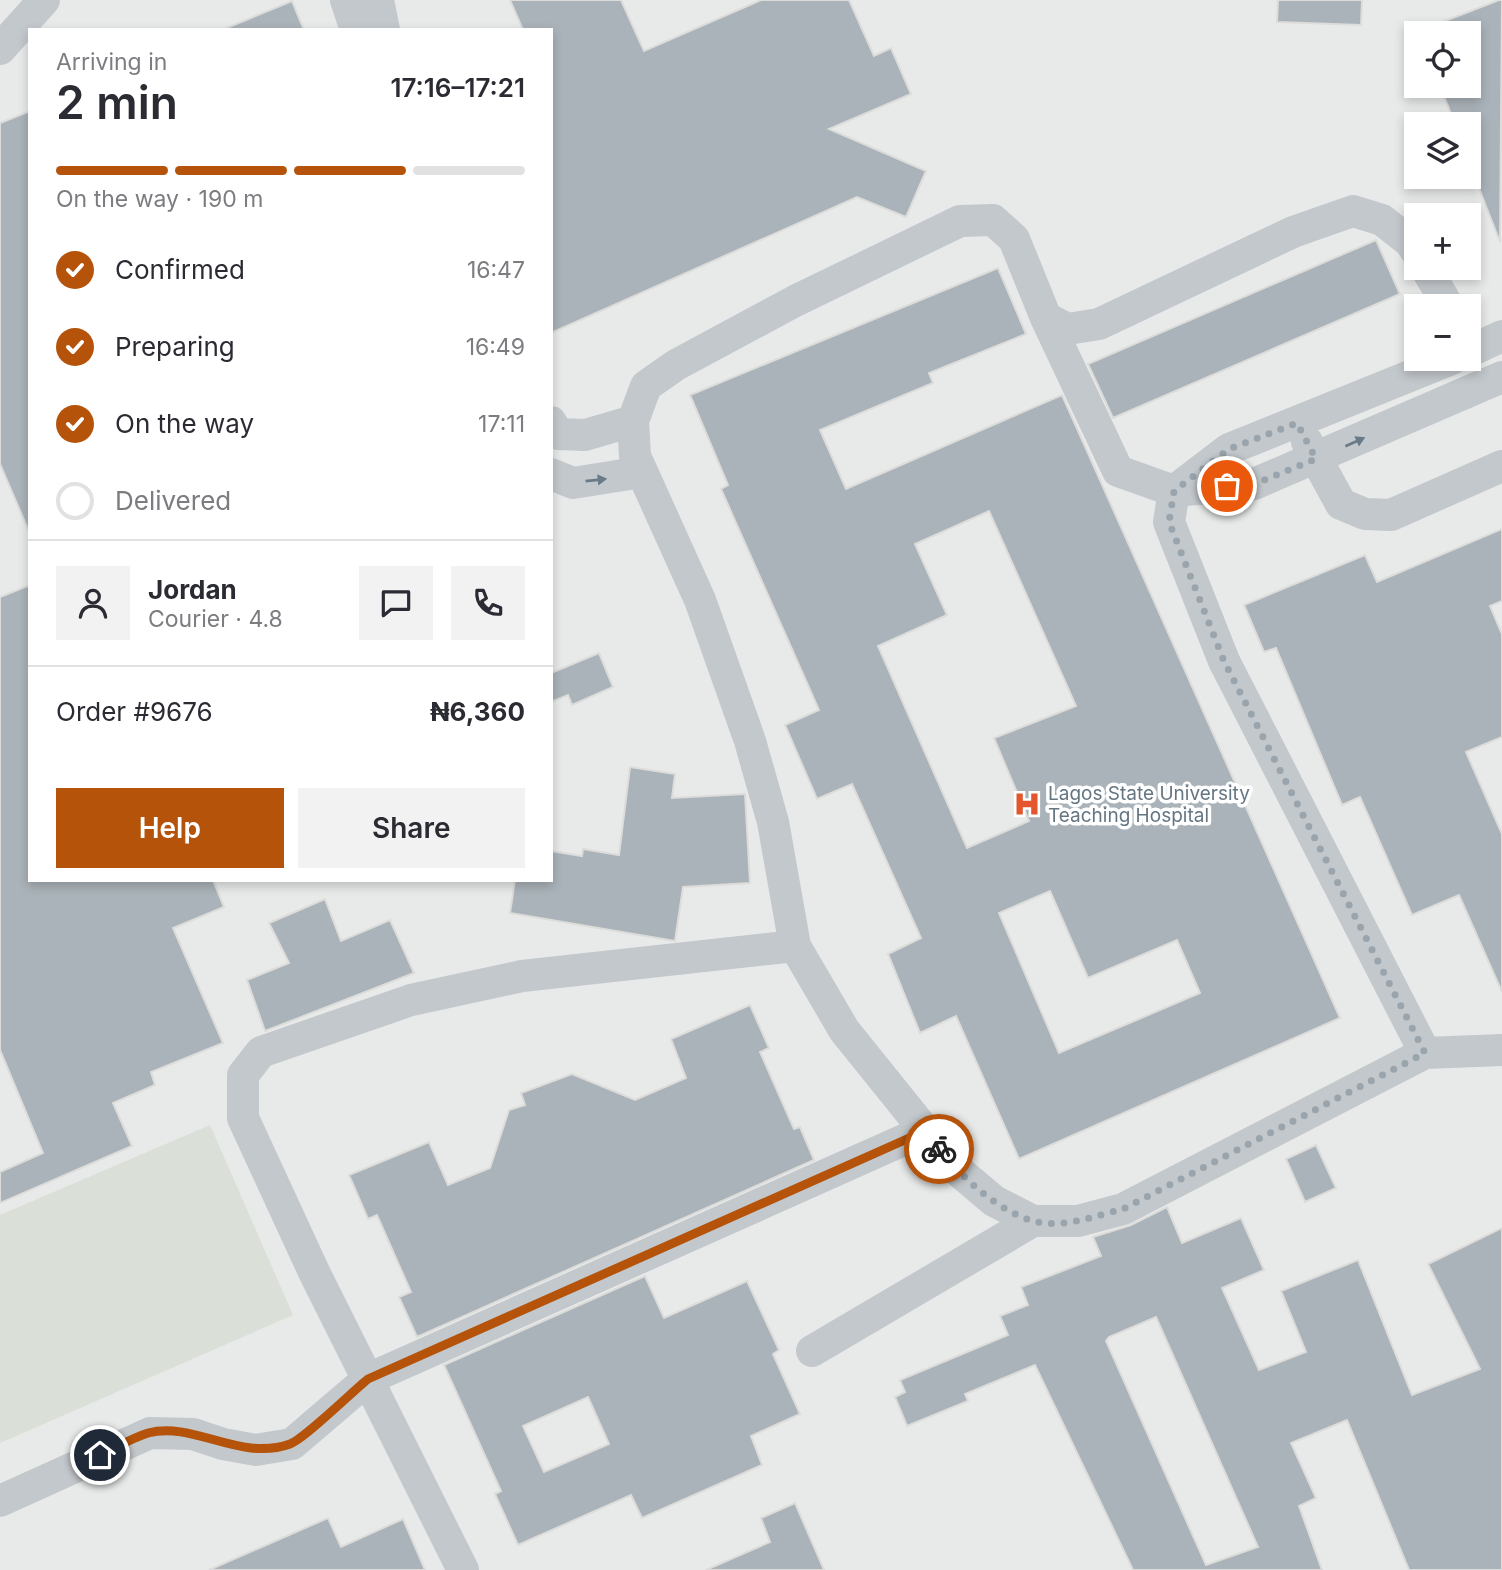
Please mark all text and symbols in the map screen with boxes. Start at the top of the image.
map controls [1404,21,1481,371]
button: locate [1404,21,1481,98]
text: Arriving in [56,48,167,76]
text: 17:16–17:21 [390,72,525,103]
text: 2 min [56,74,178,130]
button: layers [1404,112,1481,189]
text: On the way · 190 m [56,185,263,213]
button: + [1404,203,1481,280]
icon: check [56,251,94,289]
text: Confirmed [115,254,245,285]
text: 16:47 [467,256,525,284]
button: − [1404,294,1481,371]
icon: check [56,328,94,366]
text: Preparing [115,331,235,362]
text: 16:49 [466,333,525,361]
icon: check [56,405,94,443]
text: On the way [115,408,254,439]
text: 17:11 [478,410,525,438]
one-way arrow [1345,436,1366,447]
pin [1197,456,1257,516]
icon: bag [1208,467,1246,505]
one-way arrow [585,474,607,485]
text: Delivered [115,485,231,516]
button: person [56,566,130,640]
button: chat [359,566,433,640]
button: phone [451,566,525,640]
text: Jordan [148,574,237,605]
text: Courier · 4.8 [148,605,283,633]
text: Order #9676 [56,696,213,727]
text: ₦6,360 [430,696,525,727]
place label: Lagos State University Teaching Hospital [1048,782,1250,827]
button: Help [56,788,284,868]
button: Share [298,788,525,868]
hospital icon: Lagos State University Teaching Hospital [1012,789,1042,819]
courier [904,1114,974,1184]
icon: bike [920,1130,958,1168]
pin [70,1425,130,1485]
icon: home [81,1436,119,1474]

